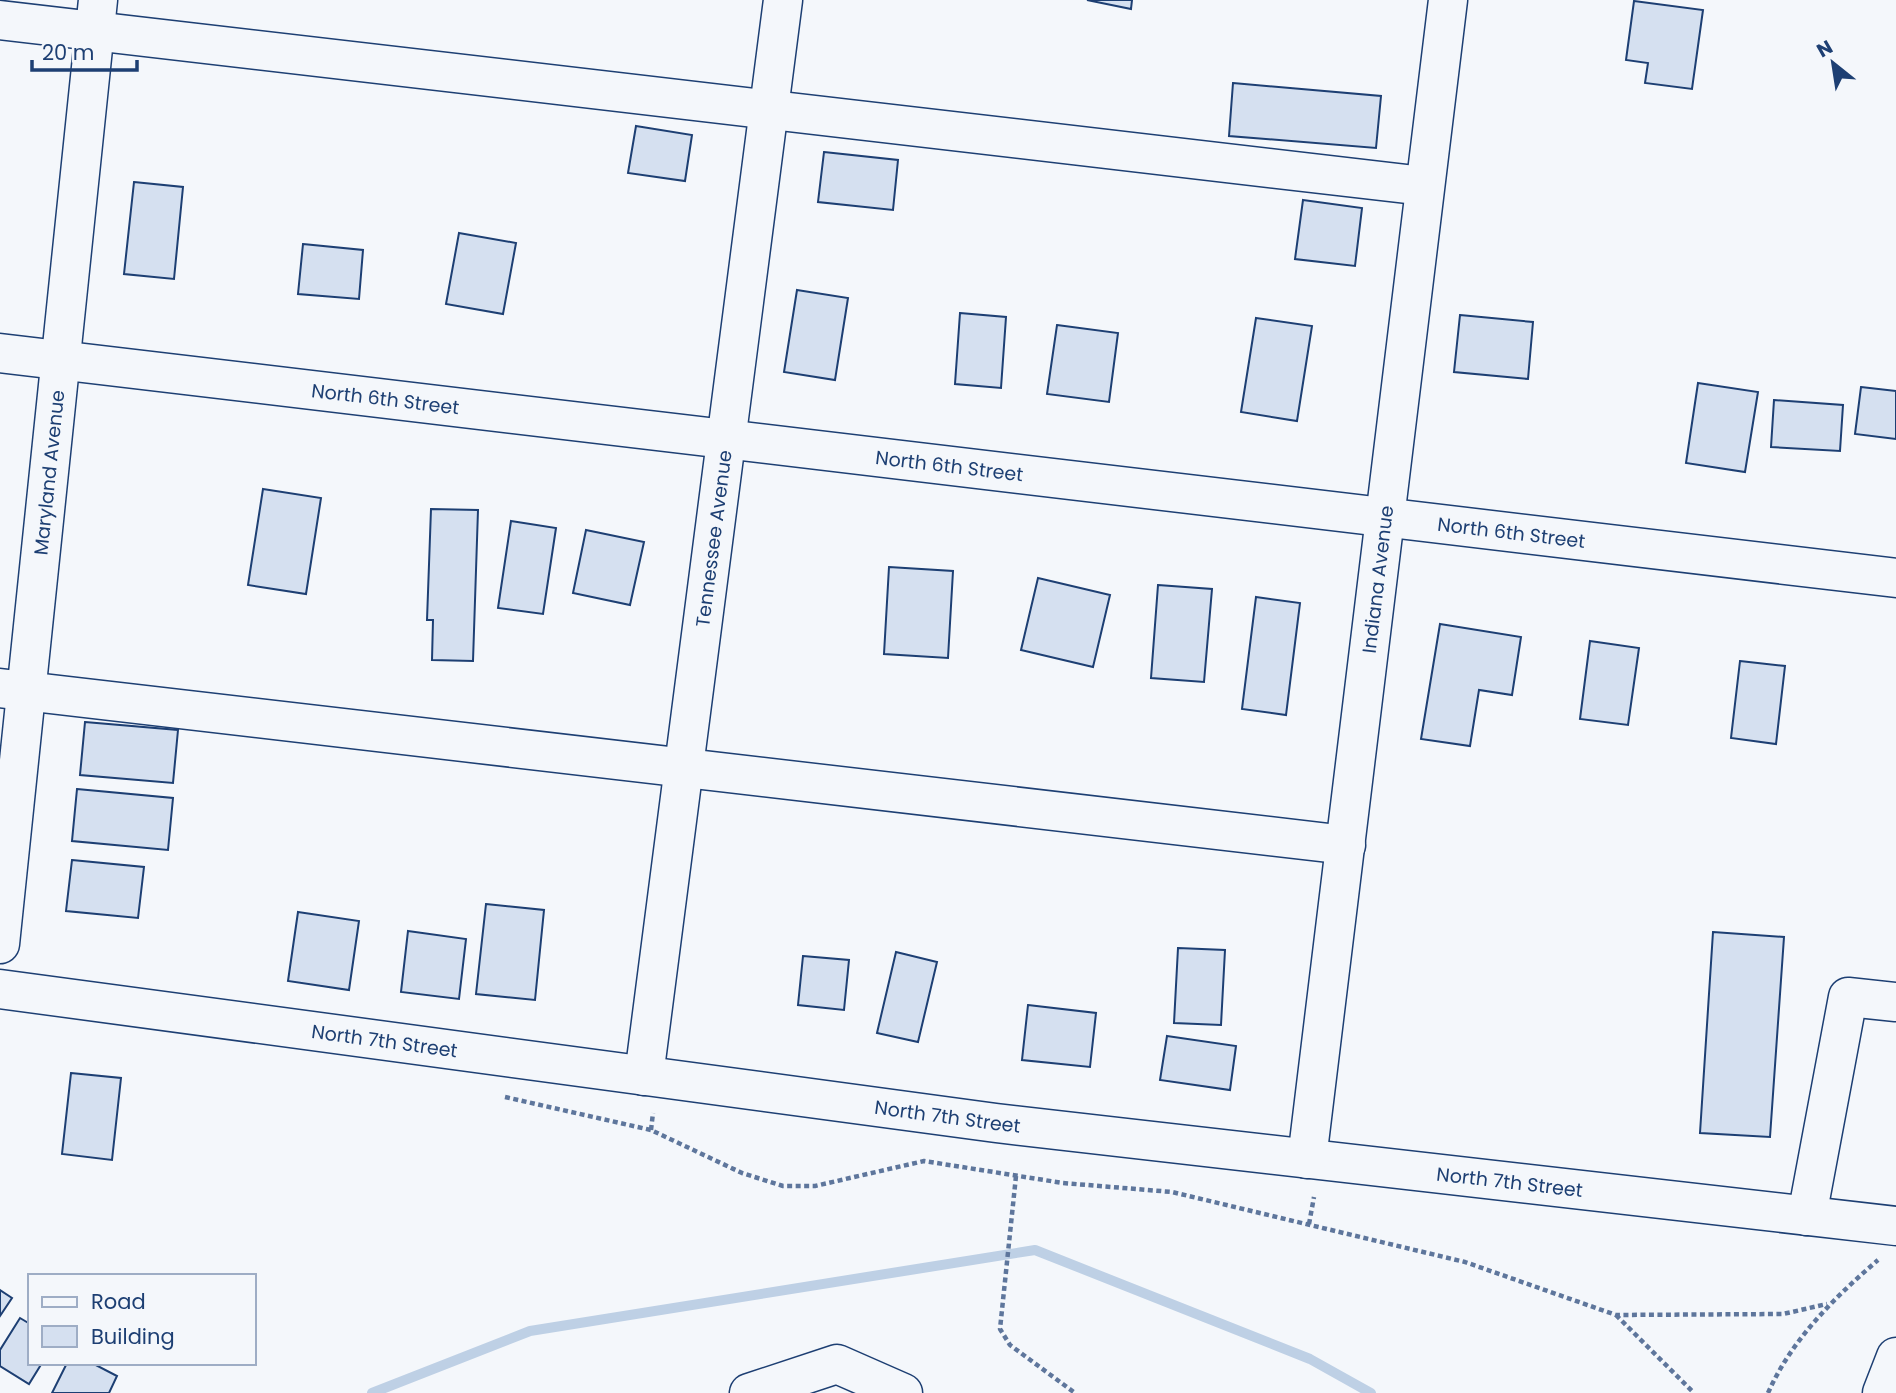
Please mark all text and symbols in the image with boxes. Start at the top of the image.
scale bar [32,28,136,72]
north arrow [1798,28,1868,98]
text: N [1812,33,1838,64]
text: 20 m [42,38,95,67]
street label: North 6th Street [310,377,461,421]
street label: Maryland Avenue [27,389,71,557]
street label: North 6th Street [874,444,1025,488]
street label: Tennessee Avenue [689,449,739,629]
street label: Indiana Avenue [1356,504,1400,655]
street label: North 6th Street [1436,511,1587,555]
street label: North 7th Street [310,1018,459,1064]
street label: North 7th Street [873,1094,1022,1140]
street label: North 7th Street [1435,1161,1584,1204]
legend [28,1274,256,1365]
text: Road [91,1287,146,1316]
text: Building [91,1322,175,1351]

